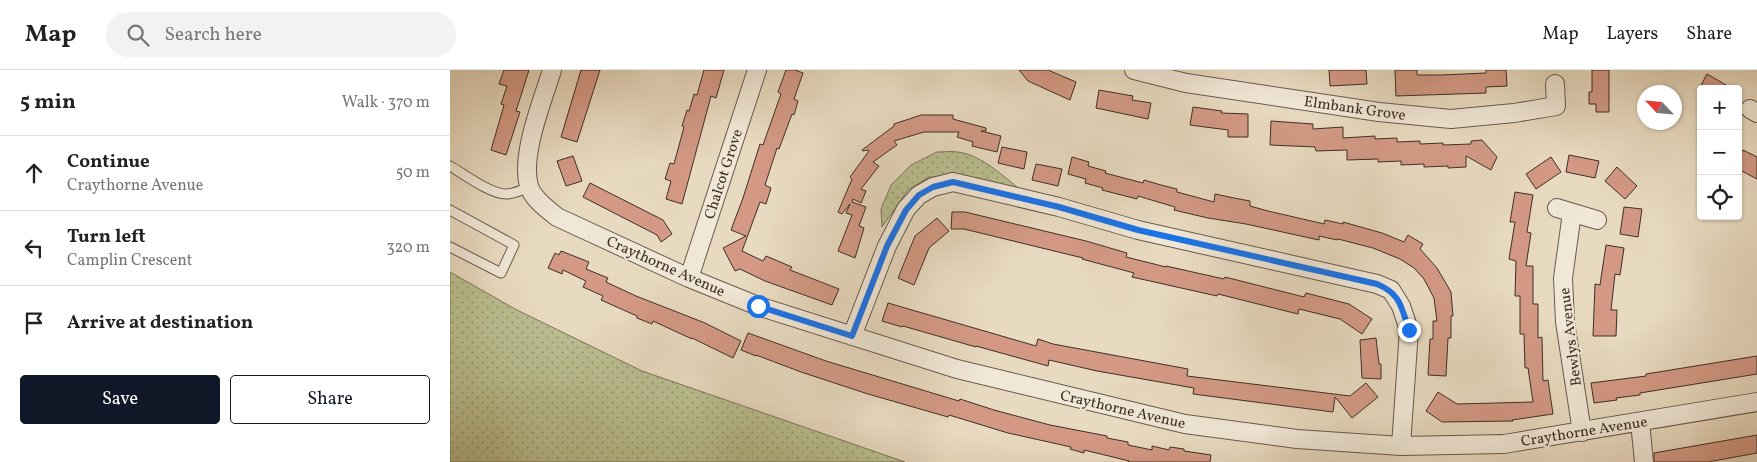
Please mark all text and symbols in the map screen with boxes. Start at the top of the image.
search box [106,12,456,57]
text: Map [25,18,76,52]
icon: search [124,21,152,49]
text: Search here [164,22,262,48]
text: Map [1542,22,1578,47]
text: Layers [1606,22,1658,47]
text: Share [1686,22,1732,47]
north arrow [1637,85,1682,130]
map controls [1697,85,1742,220]
button: + [1697,85,1742,130]
text: 5 min [20,88,76,117]
text: Walk · 370 m [342,92,430,114]
street label: Elmbank Grove [1303,92,1407,127]
street label: Chalcot Grove [700,127,749,222]
button: − [1697,130,1742,175]
text: Continue [67,149,150,175]
icon: ahead [20,159,48,187]
text: 50 m [396,162,430,184]
text: Craythorne Avenue [67,175,203,197]
button: locate [1697,175,1742,220]
text: Turn left [67,224,146,250]
street label: Craythorne Avenue [603,232,728,303]
icon: left [20,234,48,262]
text: 320 m [386,237,430,259]
text: Camplin Crescent [67,250,192,272]
street label: Bewlys Avenue [1555,286,1588,387]
route start [747,295,770,318]
icon: arrive [20,309,48,337]
text: Arrive at destination [67,310,253,336]
route end [1398,319,1421,342]
button: Save [20,375,220,424]
button: Share [230,375,430,424]
street label: Craythorne Avenue [1058,386,1187,435]
street label: Craythorne Avenue [1519,412,1649,453]

